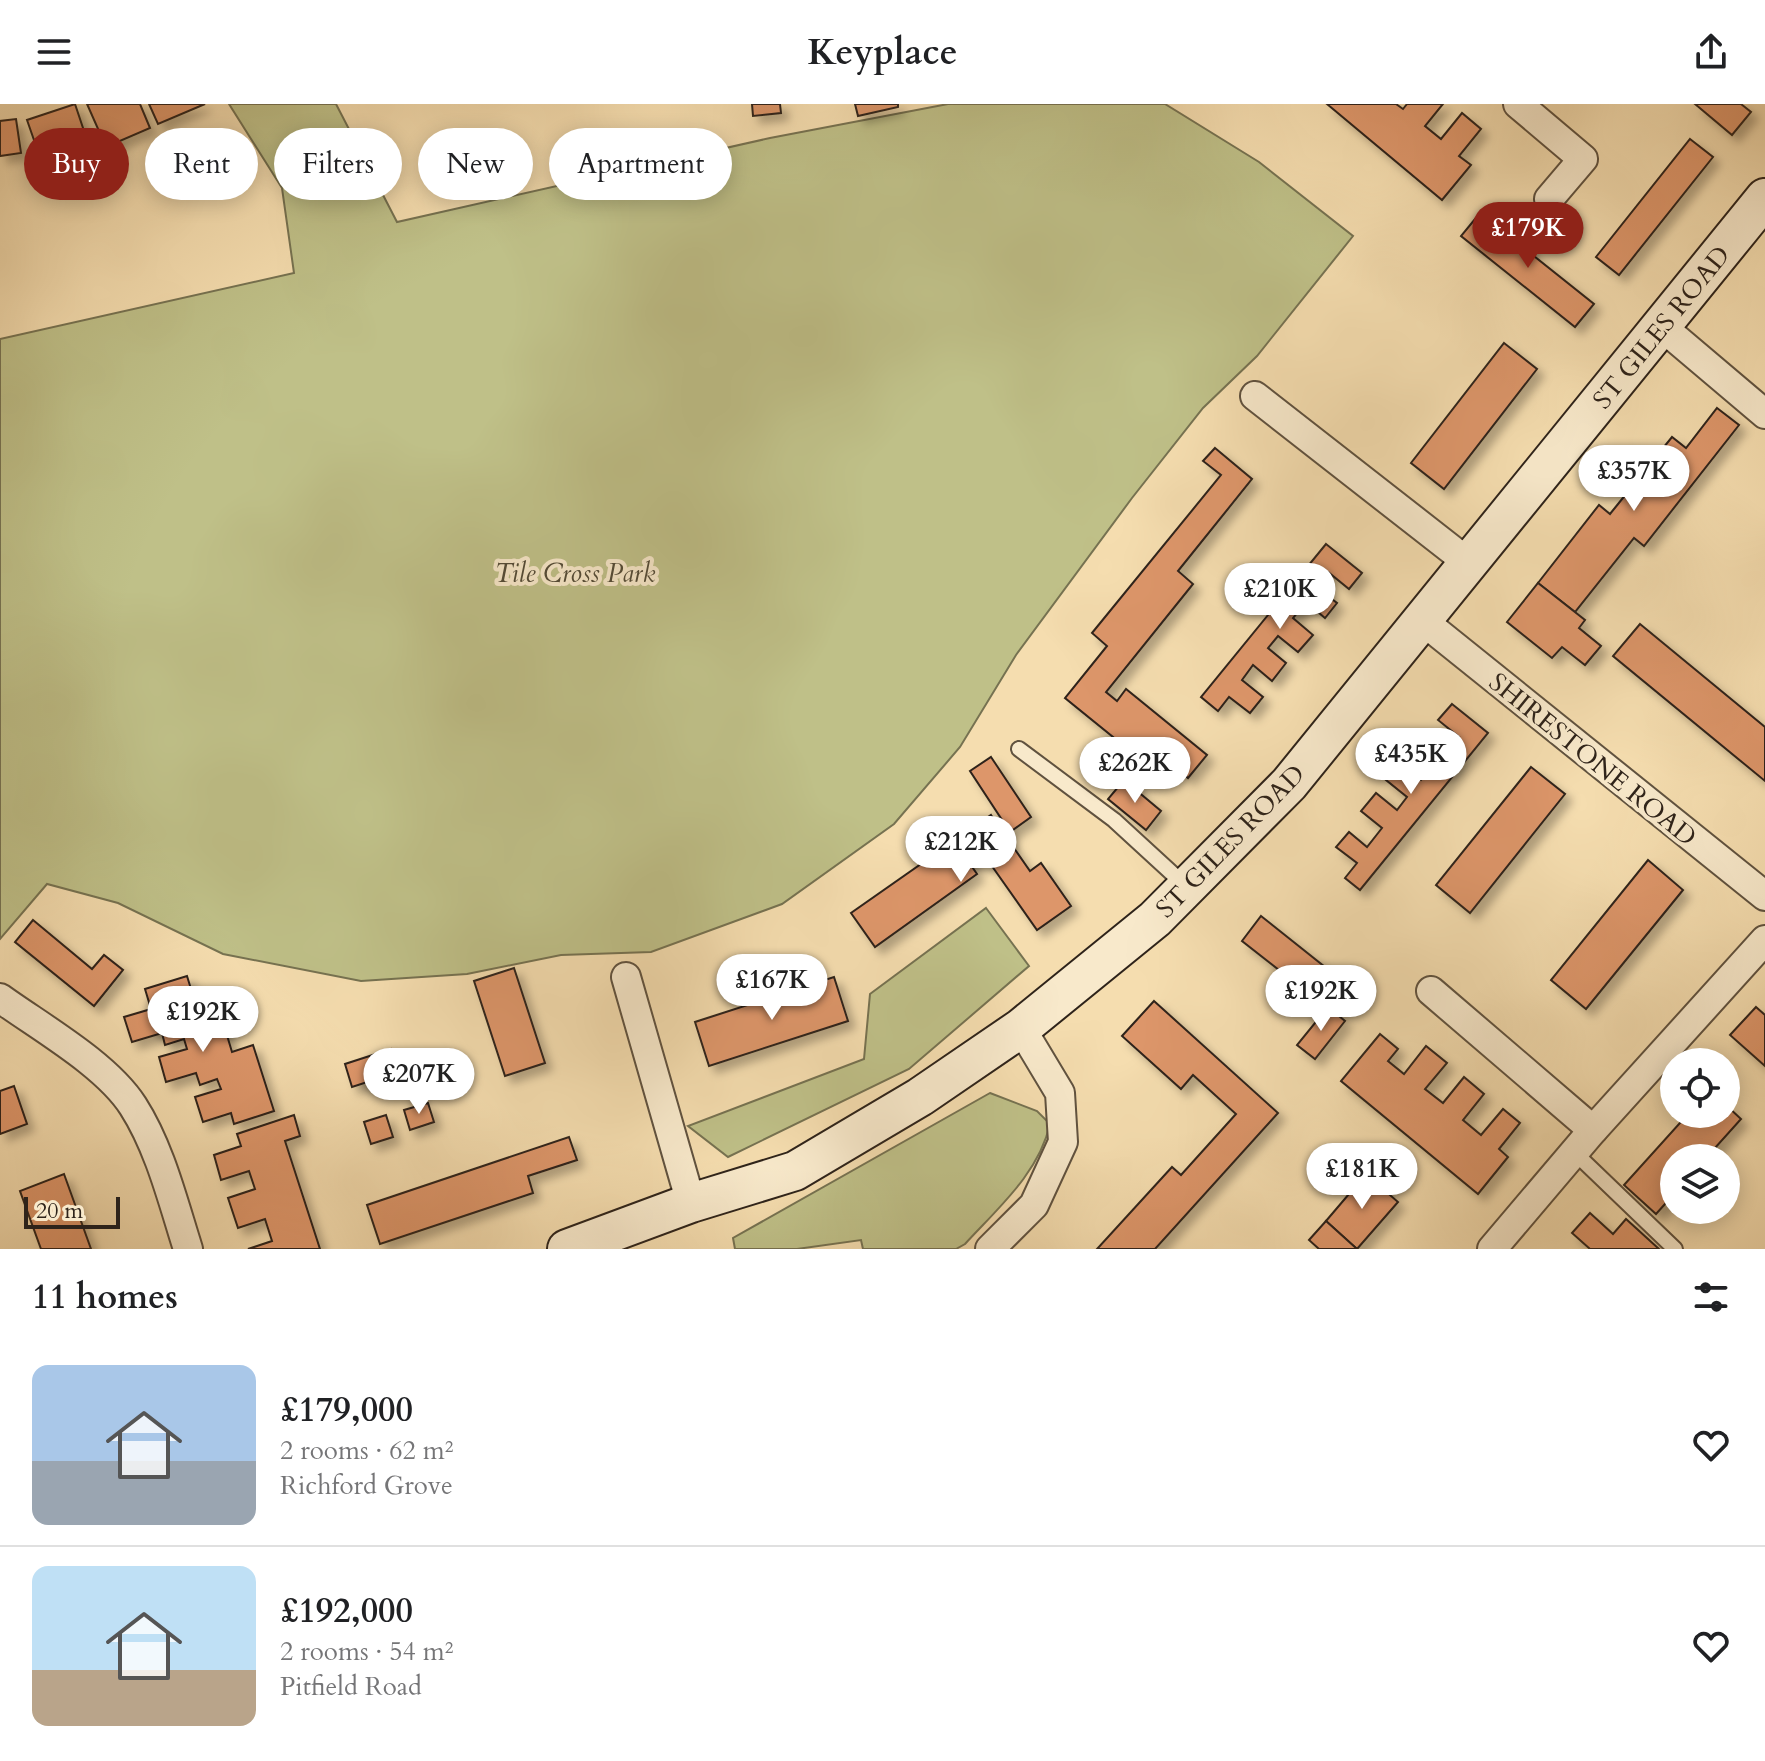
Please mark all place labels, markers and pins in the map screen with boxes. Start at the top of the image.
pin: £179K [1472,202,1584,270]
pin: £357K [1578,445,1690,513]
pin: £210K [1224,563,1336,631]
pin: £435K [1355,728,1467,796]
pin: £262K [1079,737,1191,805]
pin: £212K [905,816,1017,884]
pin: £167K [716,954,828,1022]
pin: £192K [1265,965,1377,1033]
pin: £192K [147,986,259,1054]
pin: £207K [363,1048,475,1116]
pin: £181K [1306,1143,1418,1211]

